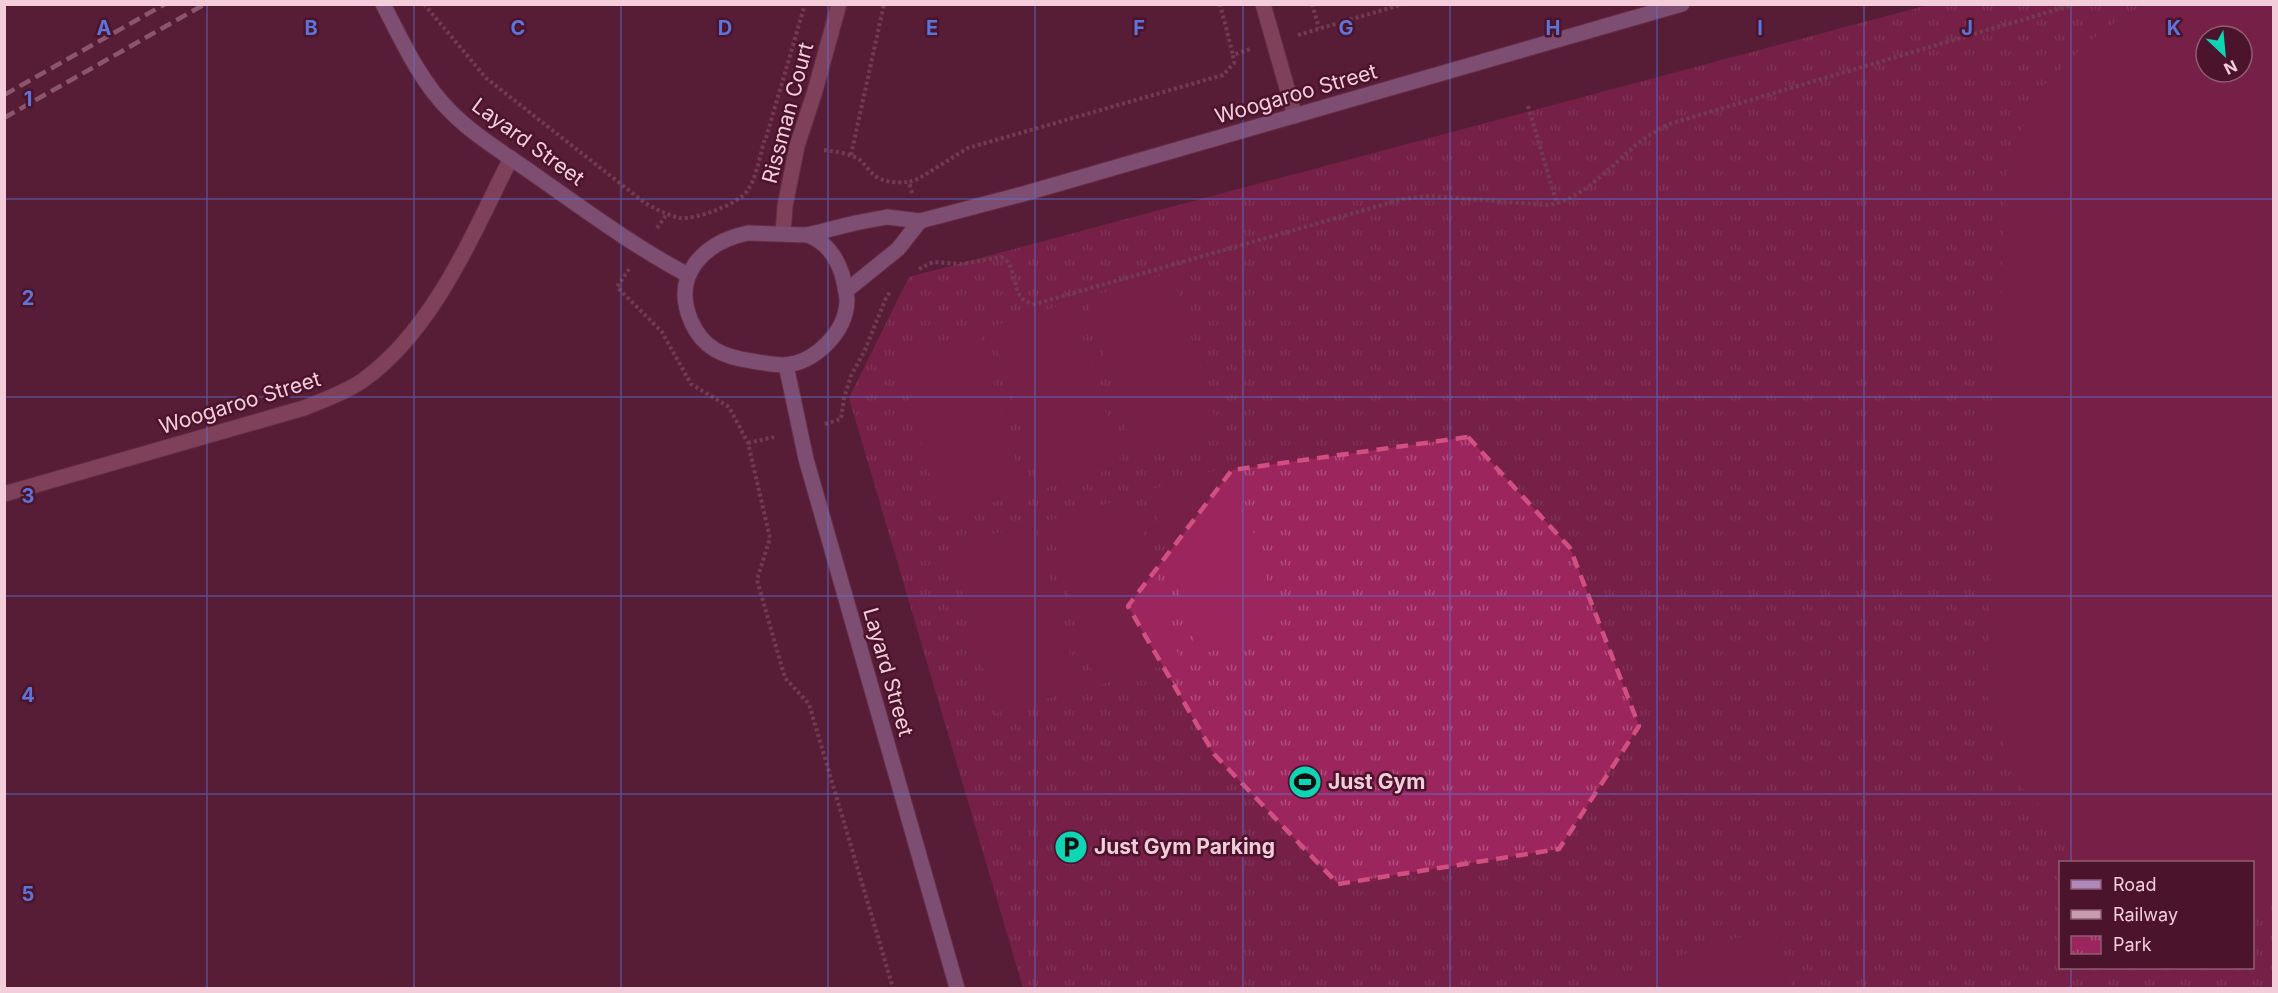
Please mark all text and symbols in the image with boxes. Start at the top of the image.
text: A [97,16,112,40]
text: B [304,16,318,40]
text: C [511,16,525,40]
text: D [718,16,732,40]
text: E [926,16,938,40]
text: F [1133,16,1145,40]
text: G [1338,16,1354,40]
text: H [1546,16,1560,40]
text: I [1757,16,1763,40]
text: J [1961,16,1973,40]
text: K [2167,16,2181,40]
north arrow [2194,24,2254,84]
street label: Rissman Court [757,40,818,186]
text: N [2221,56,2240,79]
street label: Woogaroo Street [1212,58,1380,129]
text: 1 [24,87,32,111]
street label: Layard Street [467,93,589,191]
text: 2 [22,286,34,310]
street label: Woogaroo Street [156,366,324,439]
text: 3 [22,484,34,508]
street label: Layard Street [858,605,919,739]
text: 4 [21,683,35,707]
sports icon: Just Gym [1287,764,1323,800]
place label: Just Gym [1328,769,1425,794]
parking icon: Just Gym Parking [1053,829,1089,865]
place label: Just Gym Parking [1094,834,1275,859]
legend [2059,861,2254,969]
text: Road [2113,874,2156,895]
text: 5 [22,882,34,906]
text: Railway [2113,904,2178,925]
text: Park [2113,934,2152,955]

